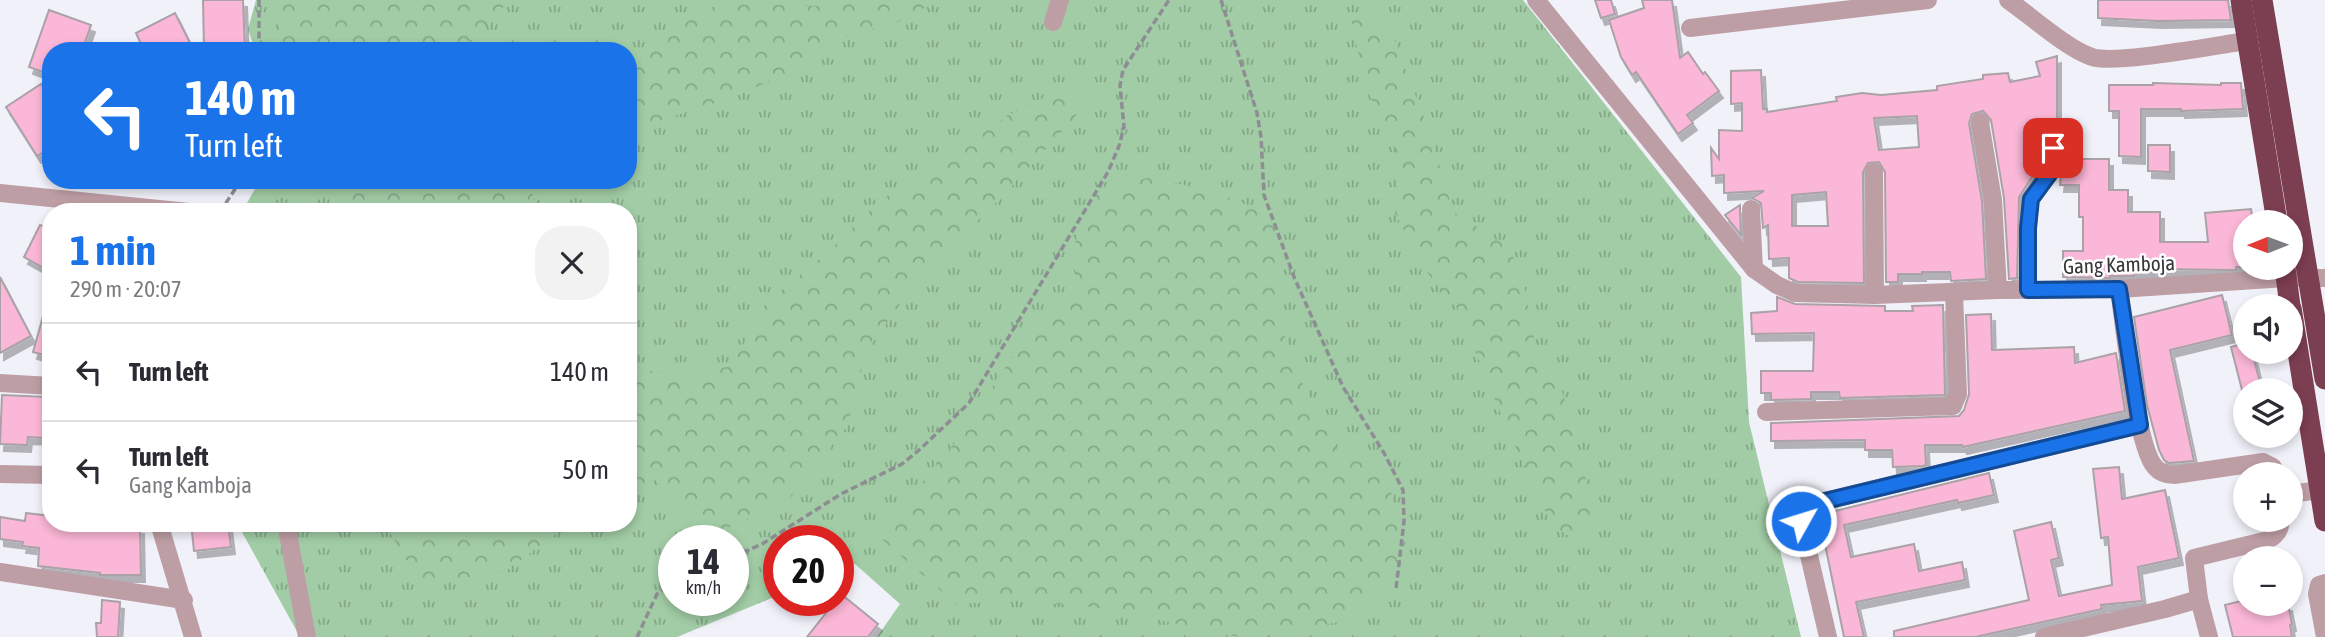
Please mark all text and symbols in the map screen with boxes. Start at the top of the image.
text: 140 m [185,69,296,125]
icon: left [70,70,161,161]
pin [2023,118,2083,178]
text: Turn left [185,127,283,164]
icon: arrive [2034,129,2072,167]
north arrow [2233,210,2303,280]
map controls [2233,210,2303,616]
text: 1 min [70,226,156,274]
button: close [535,226,609,300]
street label: Gang Kamboja [2063,250,2175,278]
text: 290 m · 20:07 [70,276,182,302]
button: sound [2233,294,2303,364]
icon: left [70,353,108,391]
text: Turn left [129,357,209,387]
text: 140 m [550,357,609,387]
button: layers [2233,378,2303,448]
text: Turn left [129,442,209,472]
icon: left [70,451,108,489]
text: 50 m [562,455,609,485]
button: + [2233,462,2303,532]
text: Gang Kamboja [129,472,252,498]
position arrow [1764,484,1838,558]
speed limit sign: 20 [763,525,854,616]
text: 14 [687,541,720,581]
button: − [2233,546,2303,616]
text: km/h [686,577,721,598]

